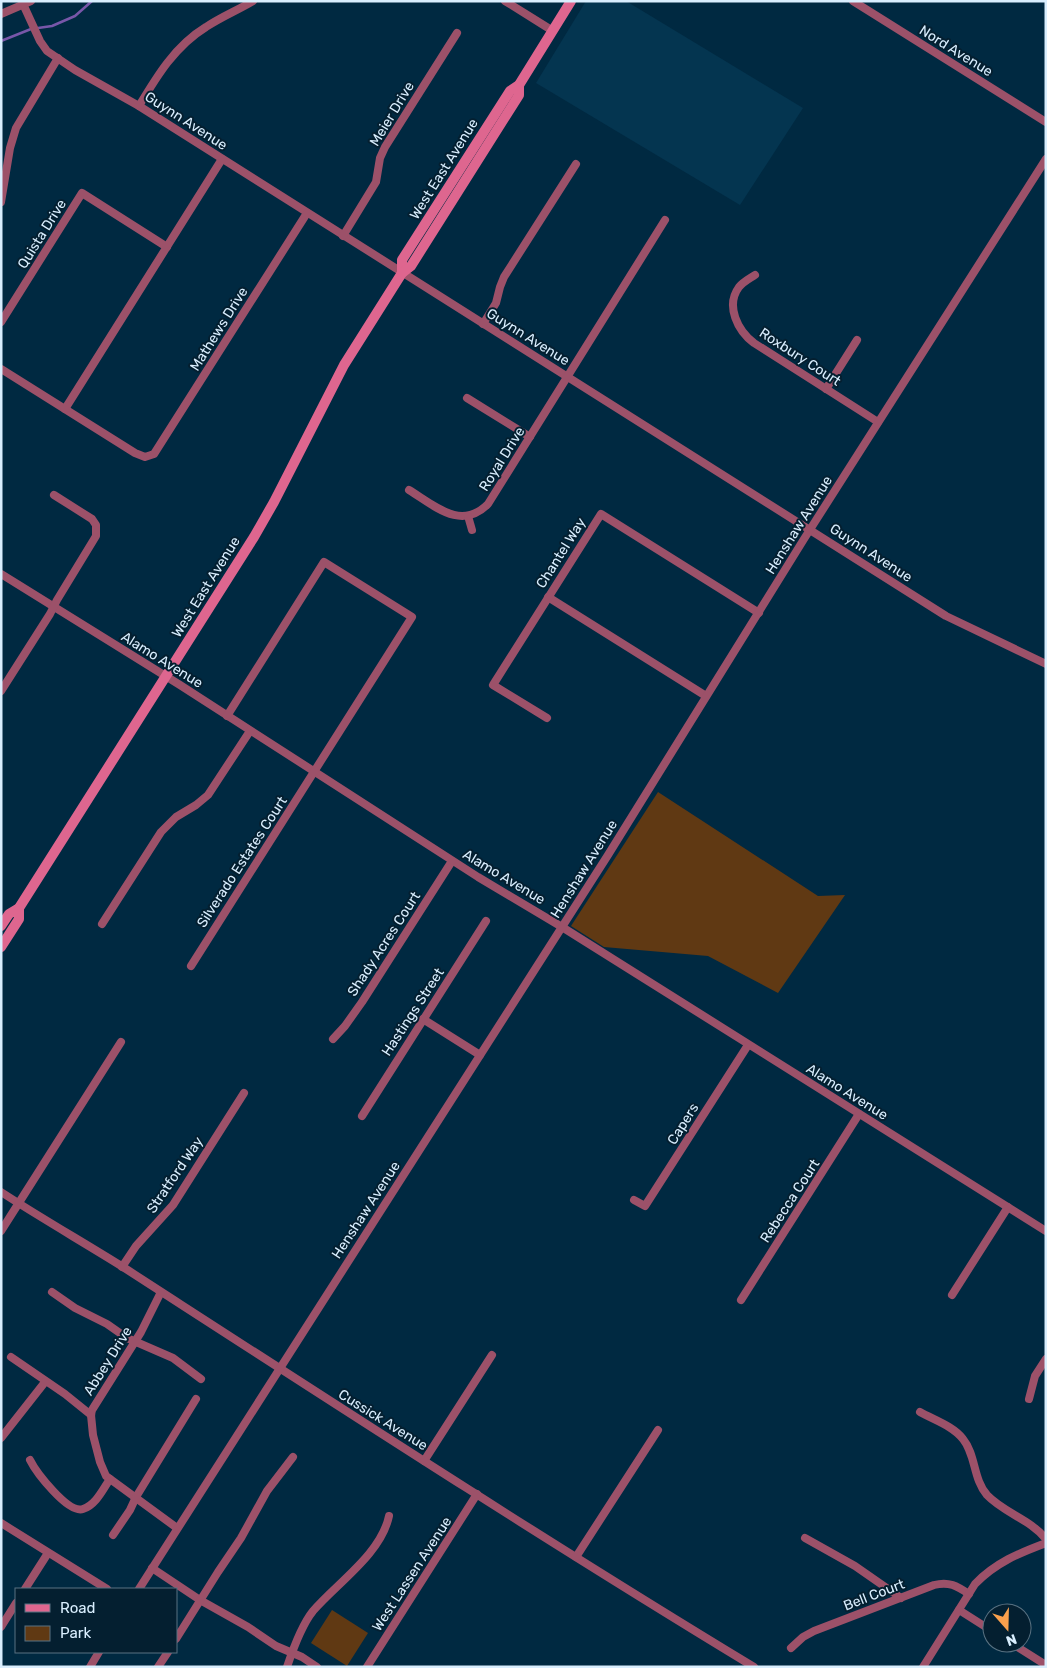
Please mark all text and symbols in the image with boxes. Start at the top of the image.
street label: Nord Avenue [916,22,996,80]
street label: Meier Drive [366,78,418,149]
street label: Guynn Avenue [142,88,230,154]
street label: West East Avenue [406,115,482,223]
street label: Quista Drive [14,196,70,272]
street label: Mathews Drive [186,284,252,374]
street label: Guynn Avenue [483,305,573,369]
street label: Roxbury Court [756,324,844,390]
street label: Royal Drive [476,424,529,494]
street label: Henshaw Avenue [762,473,836,577]
street label: Chantel Way [533,514,590,591]
street label: Guynn Avenue [827,520,915,586]
street label: West East Avenue [168,533,244,641]
street label: Alamo Avenue [118,628,206,692]
street label: Silverado Estates Court [193,793,291,931]
street label: Henshaw Avenue [547,817,621,921]
street label: Alamo Avenue [460,846,548,908]
street label: Shady Acres Court [344,888,424,999]
street label: Hastings Street [378,964,448,1059]
street label: Alamo Avenue [803,1060,891,1124]
street label: Capers [664,1100,702,1148]
street label: Stratford Way [143,1133,207,1217]
street label: Rebecca Court [757,1156,824,1246]
street label: Henshaw Avenue [328,1158,404,1262]
street label: Abbey Drive [80,1323,136,1399]
street label: Cussick Avenue [335,1386,431,1454]
street label: West Lassen Avenue [369,1513,455,1634]
street label: Bell Court [841,1575,907,1614]
legend [15,1588,178,1653]
text: Road [60,1599,96,1617]
north arrow [982,1603,1032,1653]
text: Park [60,1624,91,1642]
text: N [1004,1630,1019,1649]

